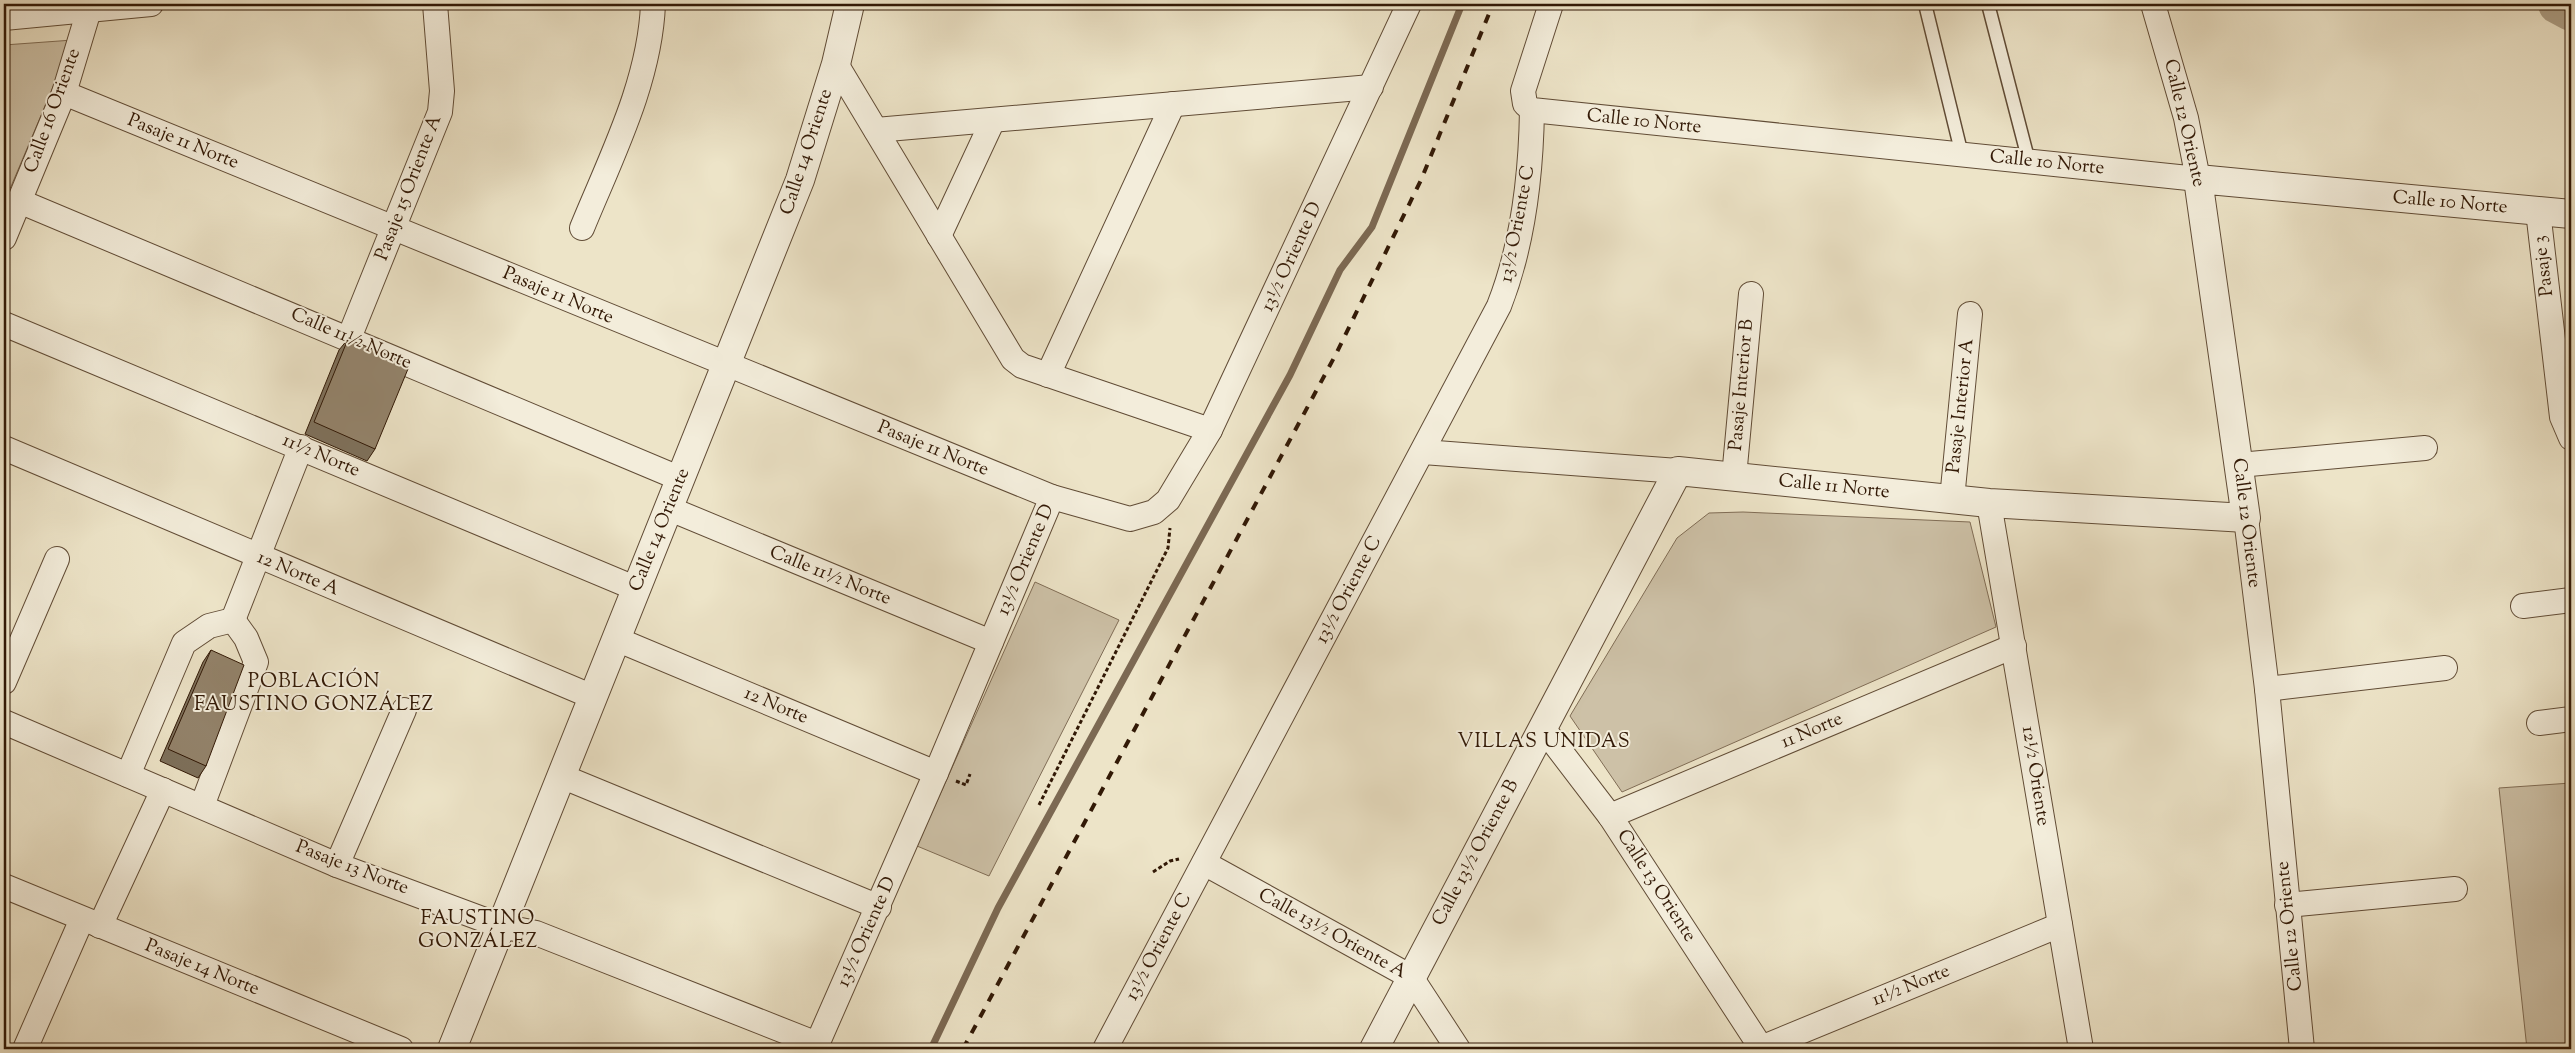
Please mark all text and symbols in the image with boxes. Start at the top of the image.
street label: Calle 16 Oriente [18,45,88,177]
street label: Calle 12 Oriente [2156,56,2212,190]
street label: Calle 14 Oriente [774,85,840,219]
street label: Calle 10 Norte [1585,103,1703,141]
street label: Pasaje 11 Norte [123,107,243,177]
street label: Pasaje 15 Oriente A [369,111,449,265]
street label: Calle 10 Norte [1988,144,2106,182]
street label: 13½ Oriente C [1493,163,1543,285]
street label: Calle 10 Norte [2391,185,2509,221]
street label: 13½ Oriente D [1255,198,1329,316]
street label: Pasaje 3 [2527,234,2561,298]
street label: Pasaje 11 Norte [498,260,618,332]
street label: Calle 11½ Norte [286,301,416,377]
street label: Pasaje Interior B [1723,318,1761,452]
street label: Pasaje Interior A [1940,337,1982,475]
street label: Pasaje 11 Norte [873,414,993,484]
street label: 11½ Norte [278,428,364,485]
street label: Calle 12 Oriente [2225,457,2267,589]
street label: Calle 14 Oriente [623,464,697,596]
street label: Calle 11 Norte [1777,468,1891,506]
street label: 13½ Oriente D [990,500,1062,620]
street label: 13½ Oriente C [1309,531,1389,649]
street label: Calle 11½ Norte [765,539,895,613]
street label: 12 Norte A [253,545,344,604]
district label: POBLACIÓN FAUSTINO GONZÁLEZ [194,667,434,720]
street label: 12 Norte [740,680,812,732]
street label: 11 Norte [1777,706,1847,756]
street label: 12½ Oriente [2014,724,2056,828]
district label: VILLAS UNIDAS [1457,728,1631,757]
street label: Calle 13½ Oriente B [1426,775,1526,931]
street label: Calle 13 Oriente [1609,824,1703,948]
street label: Pasaje 13 Norte [291,834,413,902]
street label: Calle 12 Oriente [2270,860,2310,992]
street label: 13½ Oriente D [831,872,903,992]
street label: Calle 13½ Oriente A [1253,882,1412,986]
street label: 13½ Oriente C [1119,888,1199,1006]
district label: FAUSTINO GONZÁLEZ [418,905,538,957]
street label: Pasaje 14 Norte [141,933,263,1003]
street label: 11½ Norte [1868,958,1954,1014]

